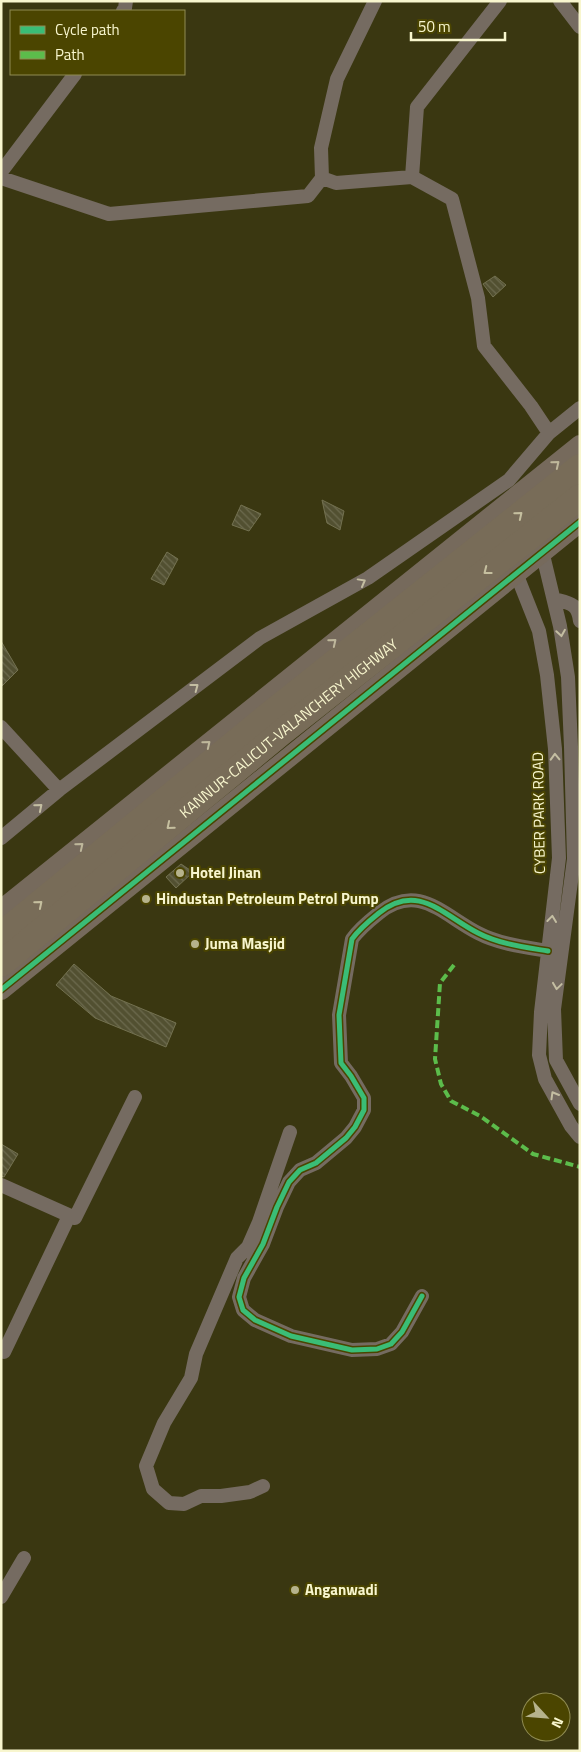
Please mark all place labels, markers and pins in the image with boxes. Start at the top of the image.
place label: Hotel Jinan [190,861,261,884]
marker: Hotel Jinan [174,867,186,879]
place label: Hindustan Petroleum Petrol Pump [156,887,379,910]
marker: Hindustan Petroleum Petrol Pump [140,893,152,905]
place label: Juma Masjid [205,932,285,955]
marker: Juma Masjid [189,938,201,950]
place label: Anganwadi [305,1578,378,1601]
marker: Anganwadi [289,1584,301,1596]

